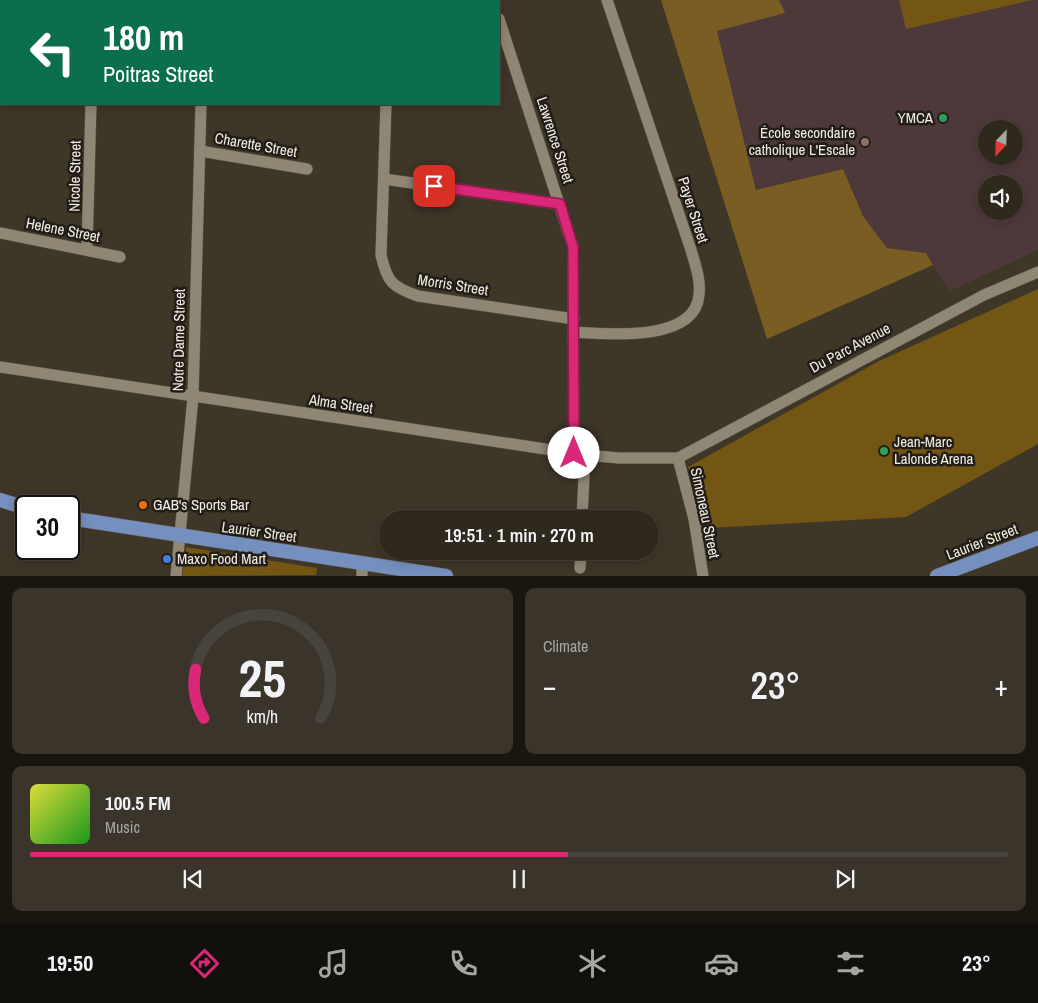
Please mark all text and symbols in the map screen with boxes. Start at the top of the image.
text: 180 m [103,14,184,61]
icon: left [20,20,85,85]
text: Poitras Street [103,59,213,89]
street label: Lawrence Street [532,94,579,186]
place label: YMCA [897,107,934,128]
marker: YMCA [937,112,949,124]
north arrow [978,120,1022,165]
map controls [978,120,1023,220]
place label: École secondaire catholique L'Escale [749,122,855,160]
street label: Charette Street [213,127,300,162]
marker: École secondaire catholique L'Escale [859,136,871,148]
street label: Nicole Street [63,140,86,212]
pin [413,165,455,207]
icon: arrive [420,172,448,200]
street label: Payer Street [673,174,714,246]
button: sound [978,175,1023,220]
street label: Helene Street [24,212,103,247]
street label: Morris Street [416,269,490,301]
street label: Notre Dame Street [167,288,190,391]
street label: Du Parc Avenue [806,317,894,378]
street label: Alma Street [307,388,375,418]
position arrow [547,426,599,478]
place label: Jean-Marc Lalonde Arena [894,431,973,469]
marker: Jean-Marc Lalonde Arena [878,445,890,457]
street label: Simoneau Street [686,466,725,561]
place label: GAB's Sports Bar [153,494,249,515]
speed limit sign: 30 [15,495,80,560]
marker: GAB's Sports Bar [137,499,149,511]
street label: Laurier Street [220,516,298,547]
street label: Laurier Street [943,518,1021,565]
text: 19:51 · 1 min · 270 m [444,522,594,548]
place label: Maxo Food Mart [177,548,267,569]
marker: Maxo Food Mart [161,553,173,565]
text: Climate [543,635,588,657]
text: 25 [239,643,286,713]
text: 23° [751,660,800,711]
text: − [543,667,556,705]
text: + [995,667,1008,705]
text: km/h [247,705,278,729]
text: 100.5 FM [105,790,171,816]
text: Music [105,816,140,838]
icon: previous [179,865,207,893]
icon: pause [505,865,533,893]
icon: next [831,865,859,893]
icon: directions [187,946,222,981]
icon: music [316,946,351,981]
icon: phone [446,946,481,981]
icon: climate [575,946,610,981]
icon: car [704,946,739,981]
icon: filters [833,946,868,981]
text: 19:50 [47,948,93,978]
text: 23° [962,948,991,978]

